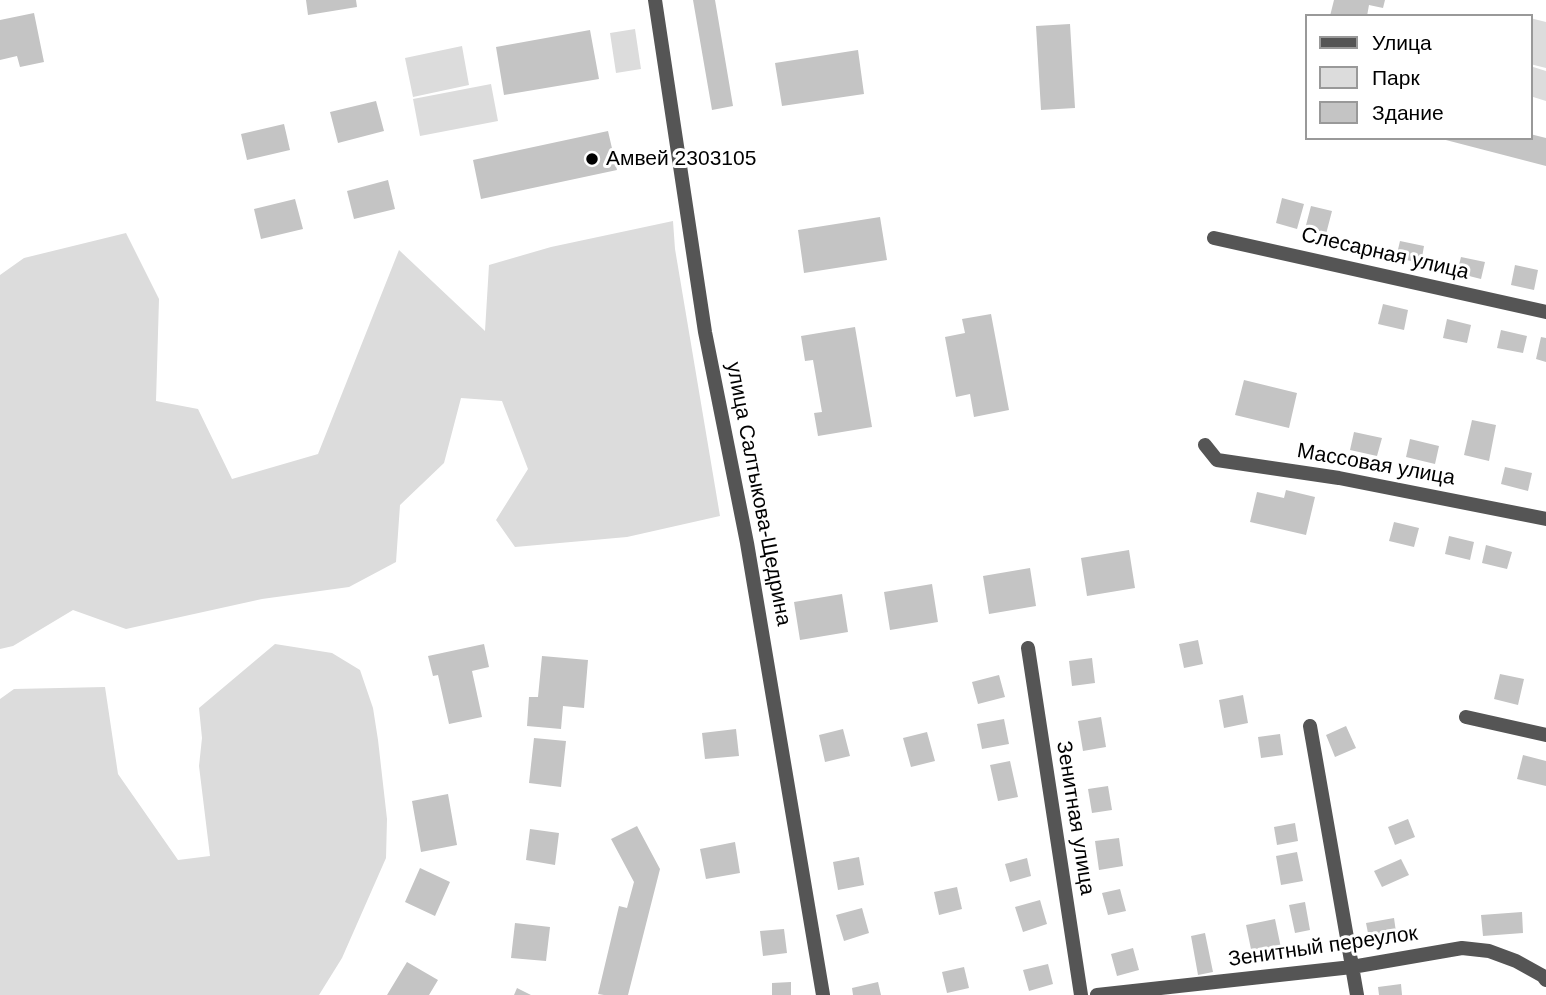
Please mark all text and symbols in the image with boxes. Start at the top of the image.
legend [1304,14,1532,140]
text: Улица [1372,31,1432,54]
text: Парк [1372,66,1420,89]
text: Здание [1372,101,1444,124]
place label: Амвей 2303105 [606,146,756,172]
marker: Амвей 2303105 [584,151,600,167]
street label: Слесарная улица [1299,222,1471,286]
street label: улица Салтыкова-Щедрина [720,360,796,628]
street label: Массовая улица [1295,439,1457,491]
street label: Зенитная улица [1050,739,1100,897]
street label: Зенитный переулок [1227,921,1419,973]

